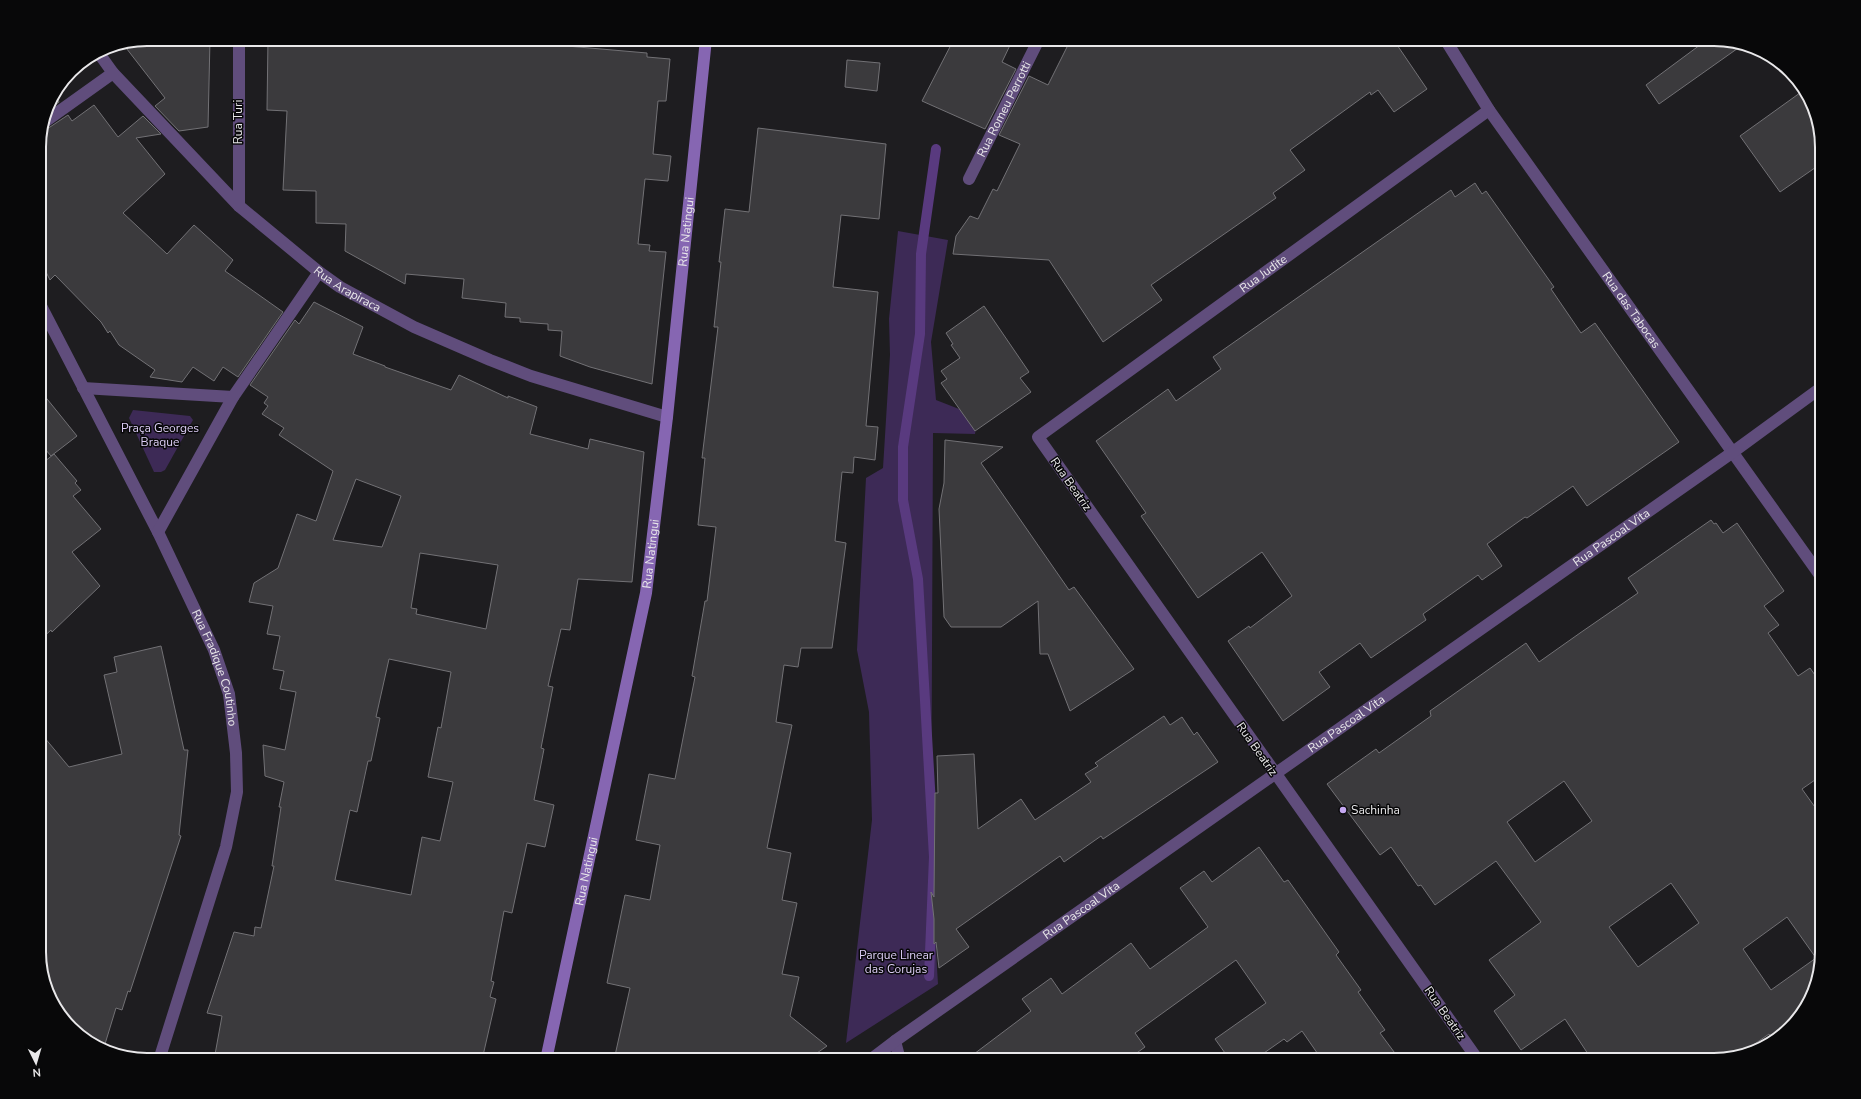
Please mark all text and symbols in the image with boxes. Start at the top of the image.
street label: Rua Romeu Perrotti [973,59,1035,160]
street label: Rua Turi [230,100,246,144]
street label: Rua Natingui [675,196,698,267]
street label: Rua Judite [1236,251,1290,296]
street label: Rua Arapiraca [310,263,384,316]
street label: Rua das Tabocas [1599,268,1664,352]
park label: Praça Georges Braque [121,420,199,450]
street label: Rua Beatriz [1047,454,1096,514]
street label: Rua Pascoal Vita [1570,505,1653,570]
street label: Rua Natingui [639,518,663,590]
street label: Rua Fradique Coutinho [188,607,241,727]
street label: Rua Pascoal Vita [1305,691,1388,756]
street label: Rua Beatriz [1233,719,1282,779]
place label: Sachinha [1351,802,1400,818]
marker: Sachinha [1338,805,1348,815]
street label: Rua Natingui [571,835,602,907]
street label: Rua Pascoal Vita [1040,878,1123,943]
park label: Parque Linear das Corujas [859,947,934,977]
street label: Rua Beatriz [1421,983,1470,1043]
north arrow [16,1043,56,1083]
text: N [32,1065,42,1080]

